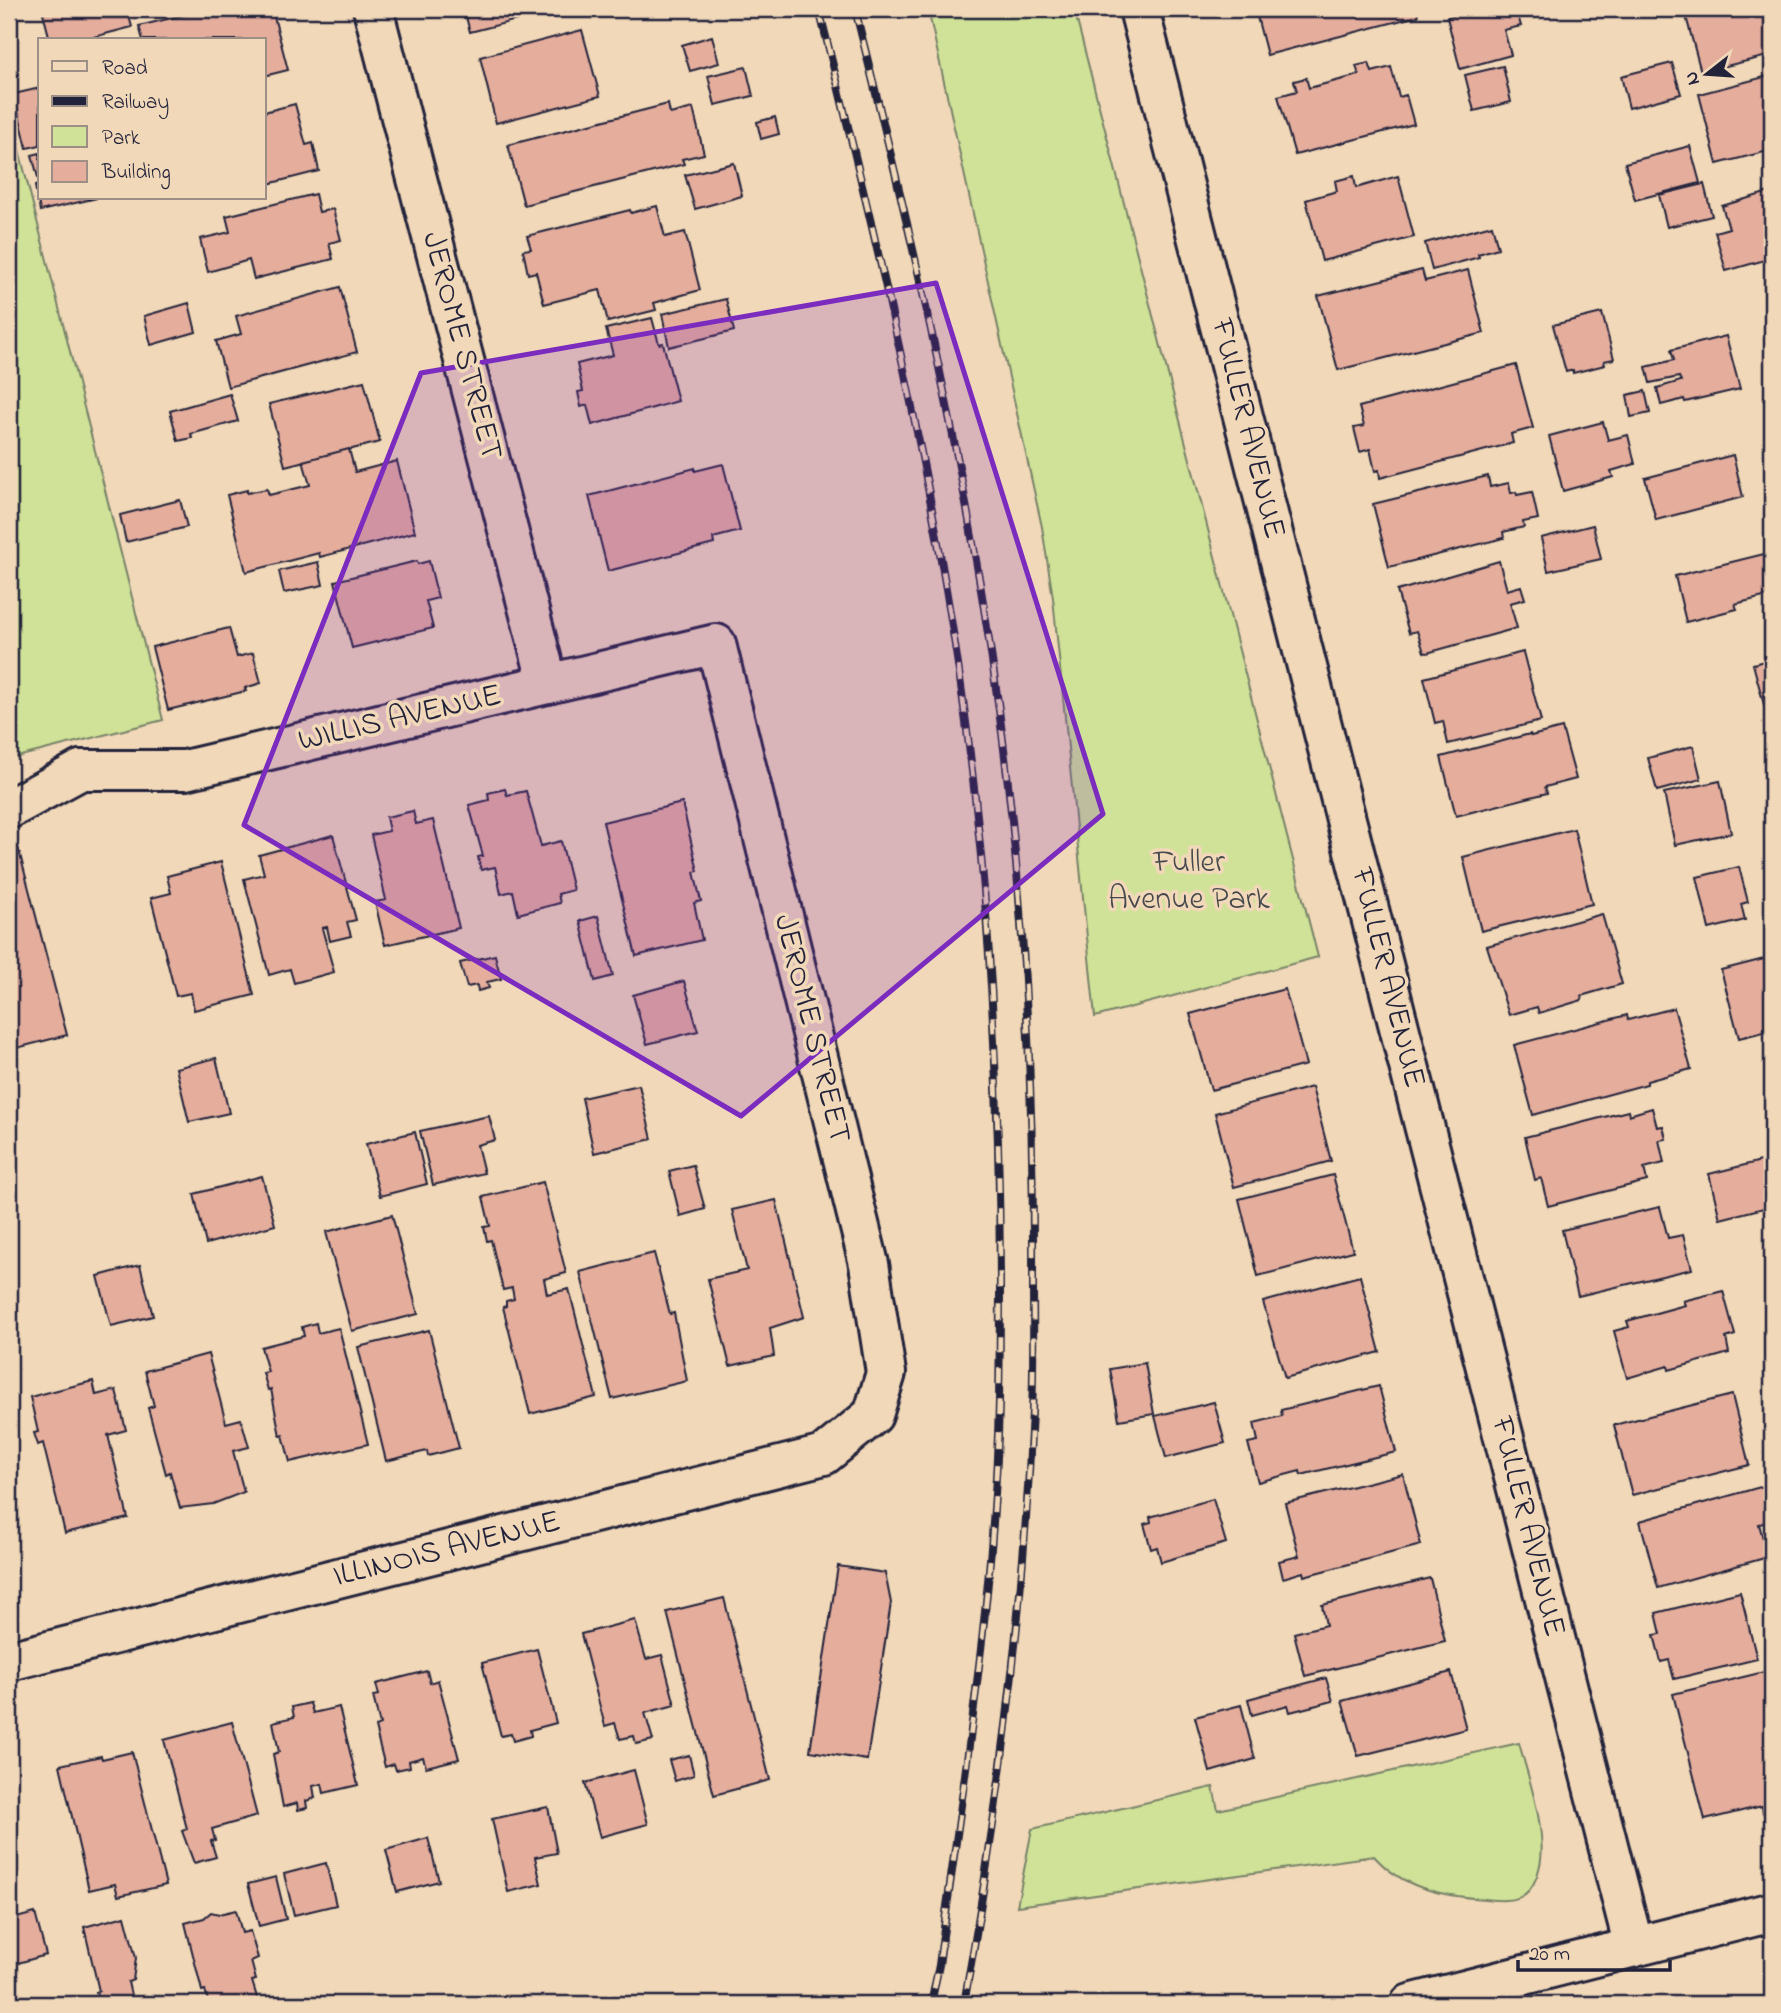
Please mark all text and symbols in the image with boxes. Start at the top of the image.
legend [38,38,266,200]
north arrow [1672,38,1742,108]
text: Road [102,54,148,84]
text: N [1678,68,1708,88]
text: Railway [102,88,169,120]
text: Park [102,124,141,154]
text: Building [101,158,171,190]
street label: JEROME STREET [408,227,514,465]
street label: FULLER AVENUE [1197,313,1297,544]
street label: WILLIS AVENUE [294,673,506,765]
park label: Fuller Avenue Park [1108,840,1271,924]
street label: FULLER AVENUE [1337,862,1437,1093]
street label: JEROME STREET [760,910,862,1148]
street label: FULLER AVENUE [1477,1411,1577,1642]
street label: ILLINOIS AVENUE [328,1499,566,1601]
scale bar [1518,1929,1671,1973]
text: 20 m [1529,1940,1570,1970]

